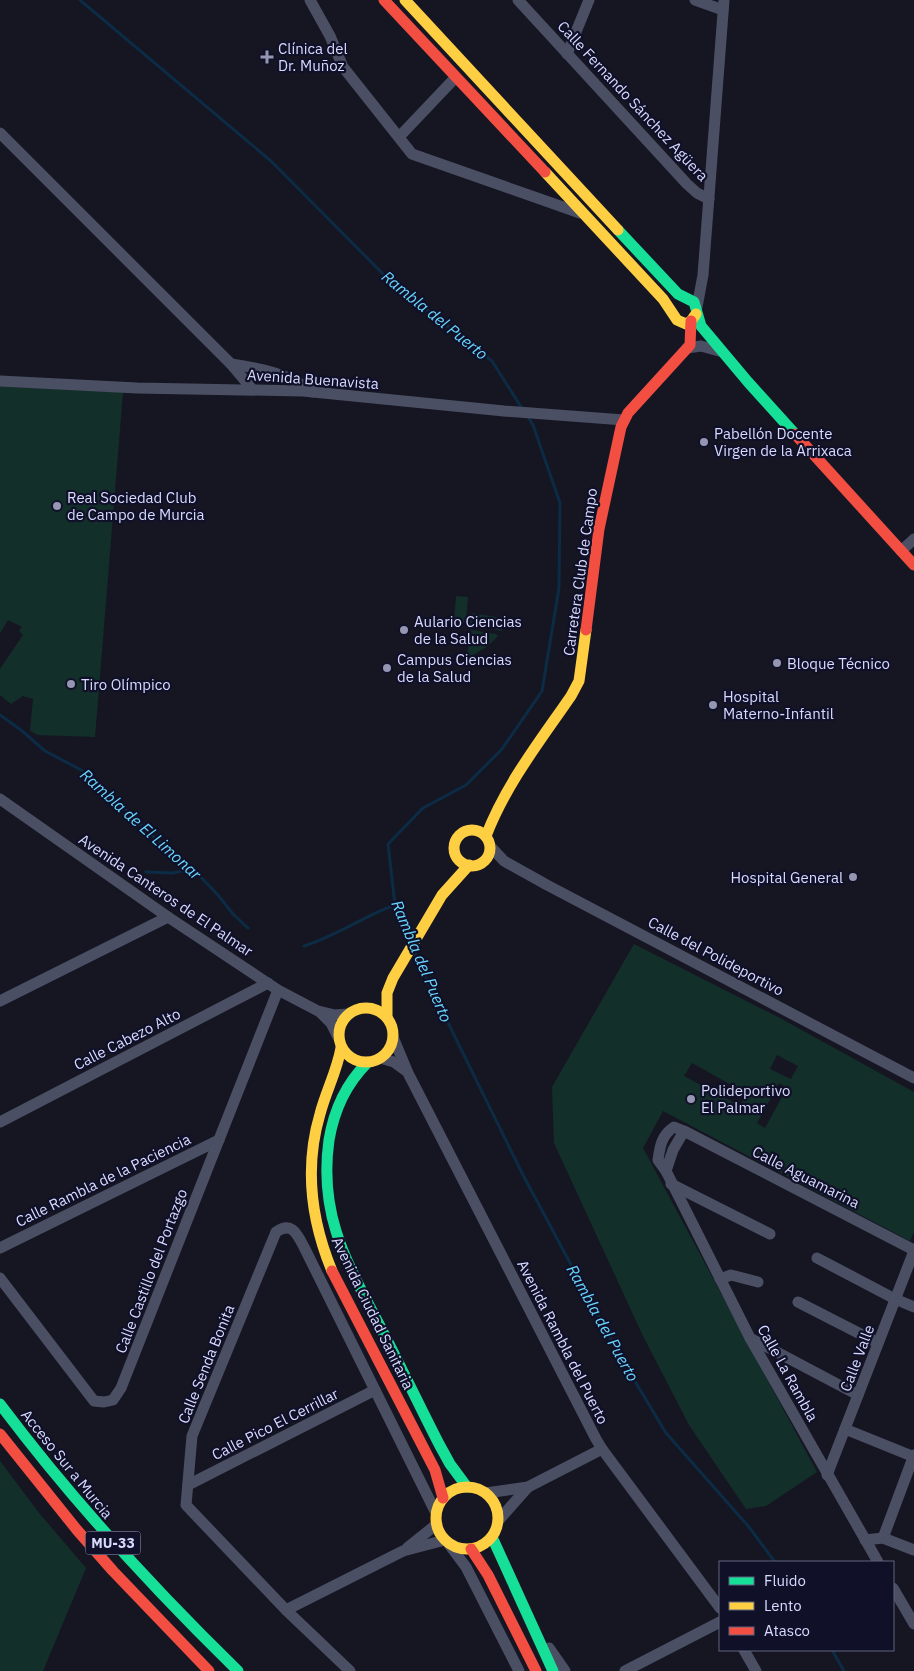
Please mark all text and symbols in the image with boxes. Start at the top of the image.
street label: Calle Fernando Sánchez Agüera [554,17,712,185]
place label: Clínica del Dr. Muñoz [278,39,348,75]
marker: Clínica del Dr. Muñoz [260,50,274,64]
water label: Rambla del Puerto [378,266,492,364]
street label: Avenida Buenavista [247,365,379,393]
place label: Pabellón Docente Virgen de la Arrixaca [714,424,852,460]
marker: Pabellón Docente Virgen de la Arrixaca [698,436,710,448]
street label: Carretera Club de Campo [559,487,601,657]
place label: Real Sociedad Club de Campo de Murcia [67,488,204,524]
marker: Real Sociedad Club de Campo de Murcia [51,500,63,512]
place label: Aulario Ciencias de la Salud [414,612,522,648]
marker: Aulario Ciencias de la Salud [398,624,410,636]
place label: Campus Ciencias de la Salud [397,650,512,686]
place label: Bloque Técnico [787,654,890,673]
marker: Bloque Técnico [771,657,783,669]
marker: Campus Ciencias de la Salud [381,662,393,674]
place label: Tiro Olímpico [81,675,171,694]
marker: Tiro Olímpico [65,678,77,690]
place label: Hospital Materno-Infantil [723,687,834,723]
marker: Hospital Materno-Infantil [707,699,719,711]
water label: Rambla de El Limonar [76,764,206,884]
street label: Avenida Canteros de El Palmar [75,830,257,961]
place label: Hospital General [730,868,843,887]
marker: Hospital General [847,871,859,883]
water label: Rambla del Puerto [387,897,457,1025]
street label: Calle del Polideportivo [645,912,787,1000]
street label: Calle Cabezo Alto [70,1004,184,1074]
place label: Polideportivo El Palmar [701,1081,790,1117]
marker: Polideportivo El Palmar [685,1093,697,1105]
street label: Calle Rambla de la Paciencia [12,1129,194,1231]
street label: Calle Aguamarina [749,1142,863,1212]
street label: Calle Castillo del Portazgo [111,1186,191,1356]
street label: Avenida Ciudad Sanitaria [328,1234,418,1392]
street label: Avenida Rambla del Puerto [513,1257,613,1427]
water label: Rambla del Puerto [563,1261,644,1385]
street label: Calle Senda Bonita [173,1302,239,1426]
street label: Calle La Rambla [754,1321,822,1425]
street label: Calle Valle [836,1322,878,1394]
street label: Calle Pico El Cerrillar [208,1384,342,1464]
street label: Acceso Sur a Murcia [17,1405,117,1523]
road number: MU-33 [86,1532,140,1555]
legend [719,1561,894,1651]
text: Fluido [764,1571,806,1590]
text: Lento [764,1596,802,1615]
text: Atasco [764,1621,810,1640]

